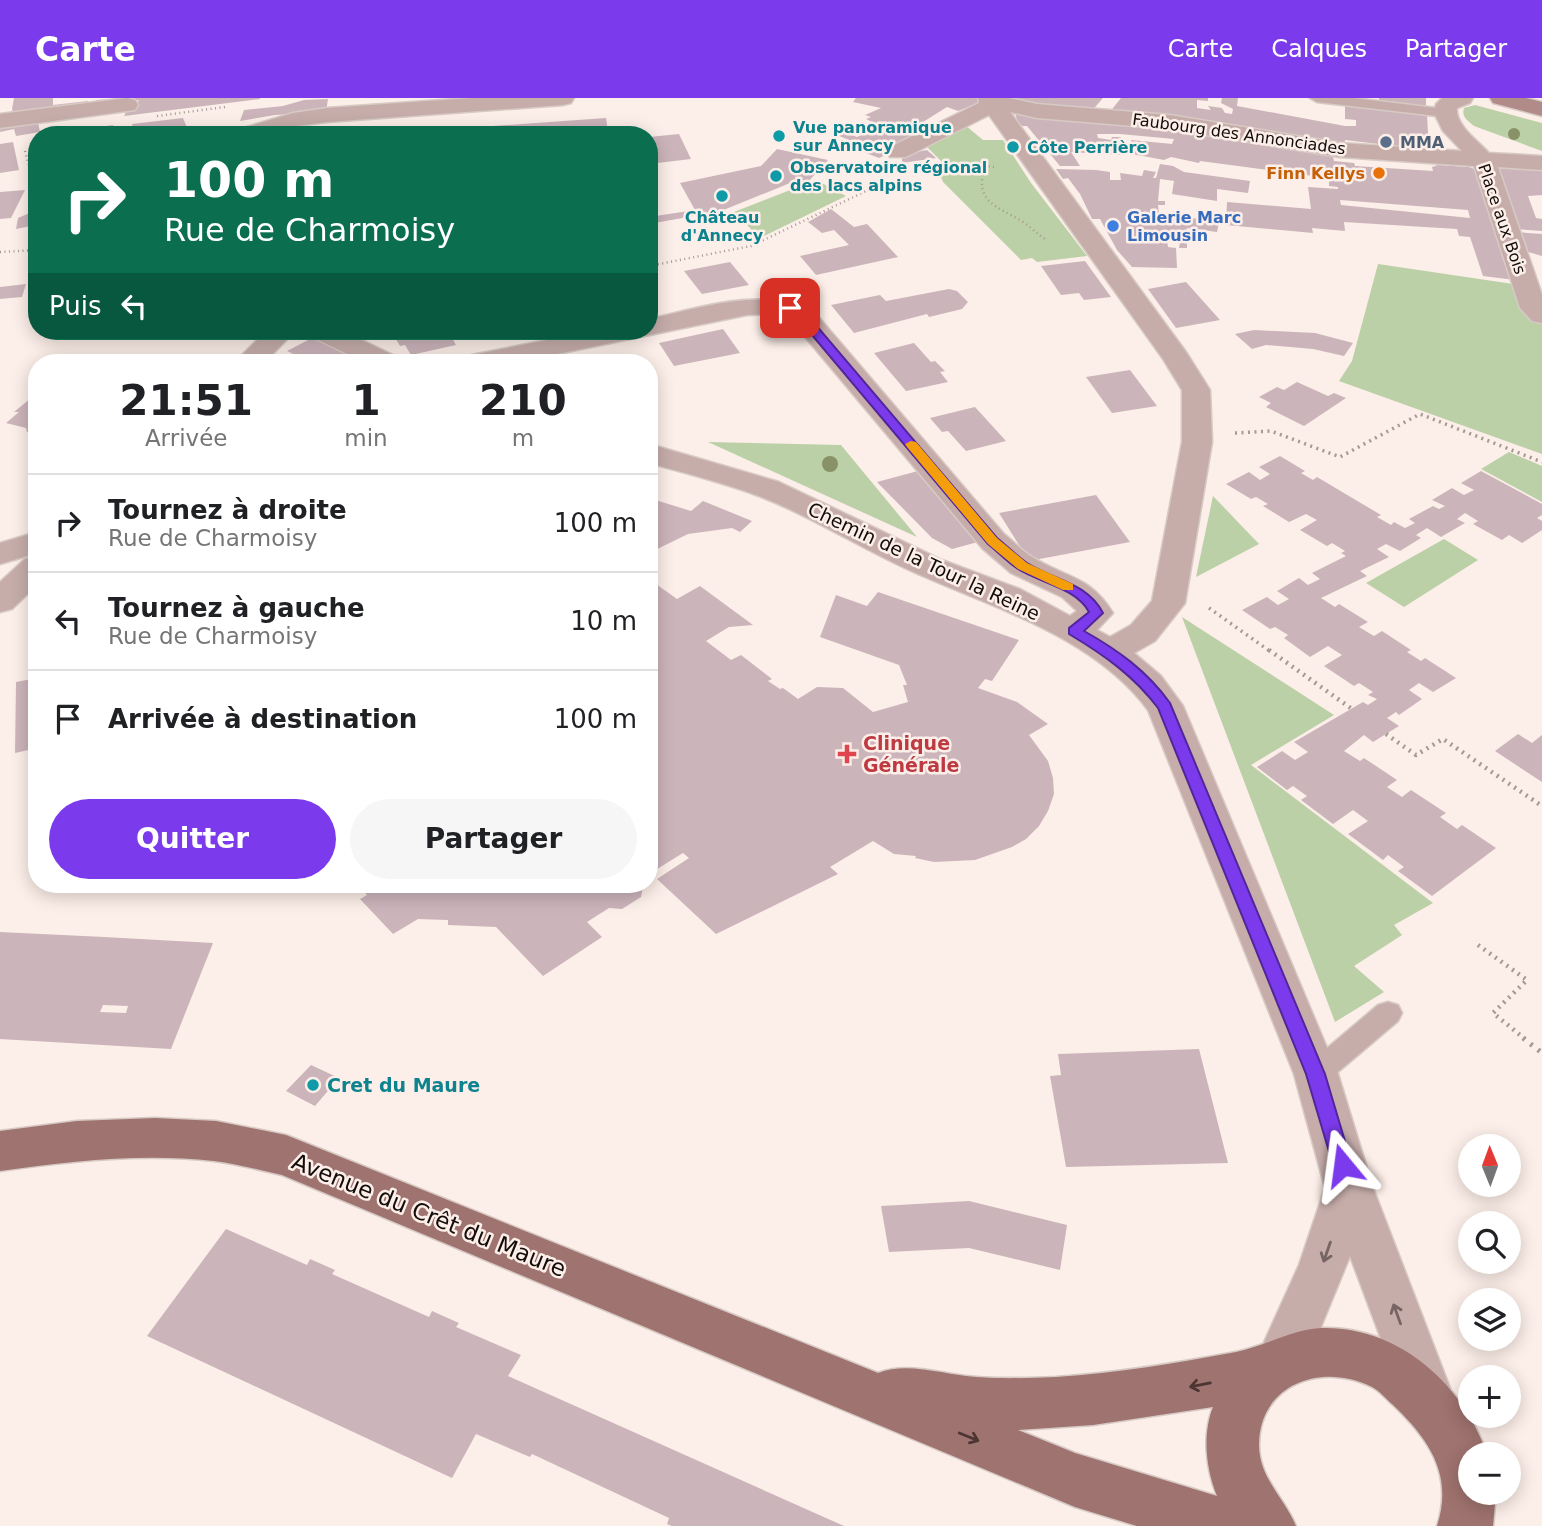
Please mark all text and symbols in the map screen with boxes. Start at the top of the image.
text: Carte [35,30,136,69]
text: Carte [1168,35,1233,63]
text: Calques [1271,35,1367,63]
text: Partager [1405,35,1507,63]
street label: Faubourg des Annonciades [1131,110,1347,158]
place label: Vue panoramique sur Annecy [793,118,952,155]
marker: Vue panoramique sur Annecy [771,128,787,144]
place label: MMA [1400,133,1445,152]
marker: MMA [1378,134,1394,150]
place label: Côte Perrière [1027,138,1147,157]
marker: Côte Perrière [1005,139,1021,155]
text: 100 m [164,152,334,209]
icon: right [49,154,140,245]
place label: Observatoire régional des lacs alpins [790,158,987,195]
street label: Place aux Bois [1474,161,1530,277]
place label: Finn Kellys [1266,164,1365,183]
marker: Finn Kellys [1371,165,1387,181]
marker: Observatoire régional des lacs alpins [768,168,784,184]
marker: Château d'Annecy [714,188,730,204]
place label: Château d'Annecy [681,208,764,245]
place label: Galerie Marc Limousin [1127,208,1241,245]
text: Rue de Charmoisy [164,211,455,249]
marker: Galerie Marc Limousin [1105,218,1121,234]
pin [760,278,820,338]
icon: left [115,287,153,325]
icon: arrive [771,289,809,327]
text: Puis [49,291,101,321]
text: 21:51 [119,376,253,425]
text: 1 [351,376,381,425]
text: 210 [479,376,567,425]
text: Arrivée [145,425,227,451]
text: min [344,425,388,451]
text: m [512,425,534,451]
text: Tournez à droite [108,495,347,525]
street label: Chemin de la Tour la Reine [804,497,1044,625]
icon: right [49,504,87,542]
text: 100 m [554,508,637,538]
text: Rue de Charmoisy [108,525,317,551]
text: Tournez à gauche [108,593,365,623]
icon: left [49,602,87,640]
text: 10 m [570,606,637,636]
text: Rue de Charmoisy [108,623,317,649]
icon: arrive [49,700,87,738]
text: Arrivée à destination [108,704,417,734]
text: 100 m [554,704,637,734]
place label: Clinique Générale [863,732,959,776]
marker: Clinique Générale [837,744,857,764]
button: Quitter [49,799,336,879]
button: Partager [350,799,637,879]
place label: Cret du Maure [327,1074,480,1096]
marker: Cret du Maure [305,1077,321,1093]
position arrow [1306,1128,1380,1202]
north arrow [1458,1134,1521,1197]
map controls [1458,1134,1521,1505]
street label: Avenue du Crêt du Maure [288,1148,570,1282]
button: search [1458,1211,1521,1274]
one-way arrow [1320,1241,1332,1263]
button: layers [1458,1288,1521,1351]
one-way arrow [1390,1303,1402,1325]
button: + [1458,1365,1521,1428]
one-way arrow [1189,1378,1212,1392]
one-way arrow [958,1432,980,1445]
button: − [1458,1442,1521,1505]

